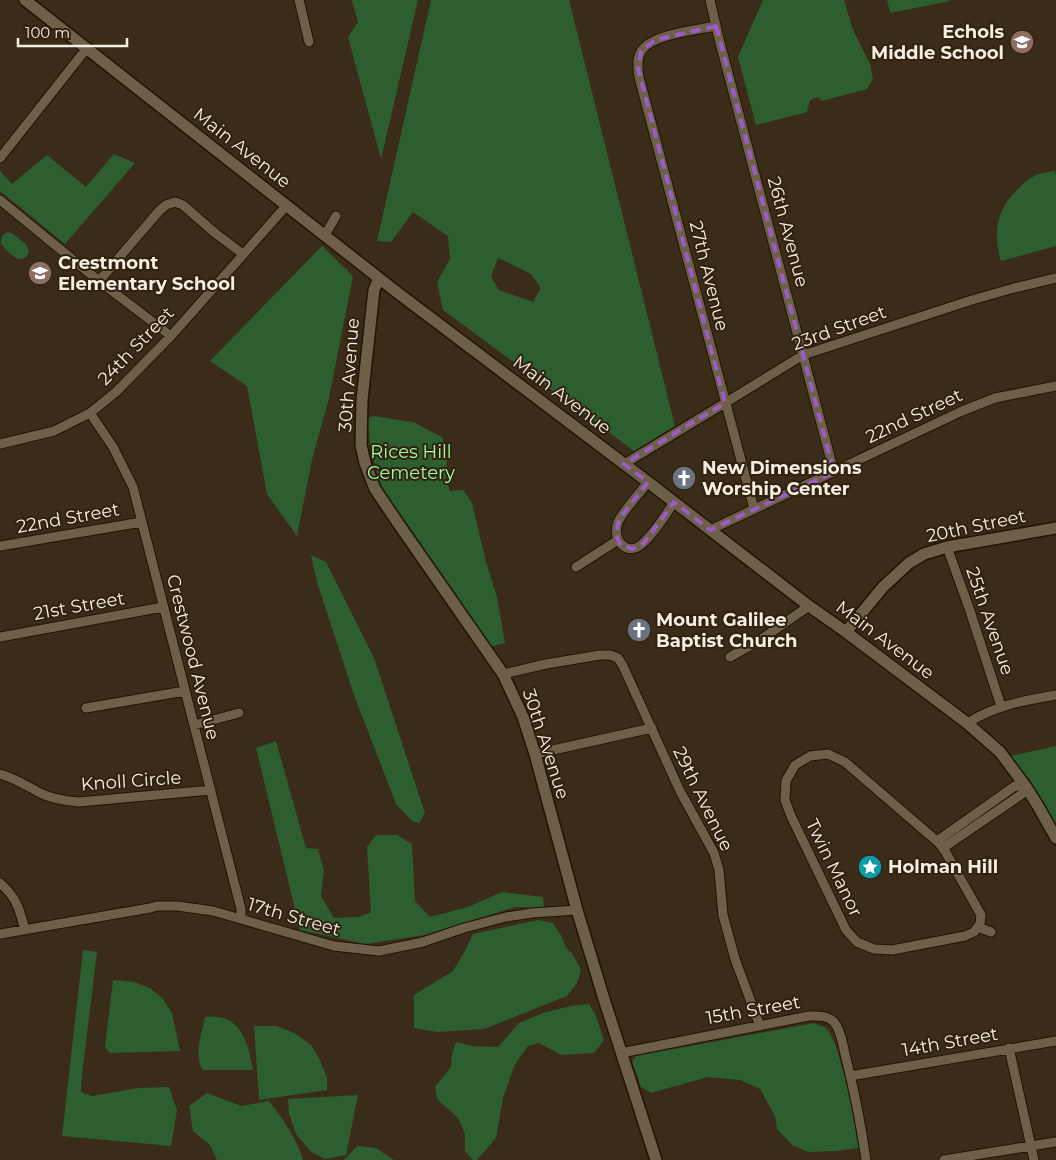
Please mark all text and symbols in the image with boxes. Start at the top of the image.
scale bar [18,15,126,47]
place label: Echols Middle School [871,21,1004,64]
text: 100 m [25,23,70,42]
school or university icon: Echols Middle School [1009,29,1035,55]
street label: Main Avenue [189,103,295,193]
street label: 26th Avenue [763,174,813,290]
street label: 27th Avenue [685,219,733,333]
place label: Crestmont Elementary School [58,252,235,295]
school or university icon: Crestmont Elementary School [27,260,53,286]
street label: 23rd Street [789,301,889,355]
street label: 24th Street [93,302,179,390]
street label: 30th Avenue [334,317,364,433]
street label: Main Avenue [508,351,616,439]
street label: 22nd Street [862,384,966,448]
park label: Rices Hill Cemetery [367,441,455,484]
place label: New Dimensions Worship Center [702,457,862,500]
church icon: New Dimensions Worship Center [671,465,697,491]
street label: 22nd Street [15,498,121,538]
street label: 20th Street [924,505,1028,547]
street label: 25th Avenue [961,564,1019,678]
street label: Crestwood Avenue [162,572,224,742]
street label: 21st Street [32,587,126,625]
street label: Main Avenue [831,596,939,684]
place label: Mount Galilee Baptist Church [656,609,797,652]
church icon: Mount Galilee Baptist Church [626,617,652,643]
street label: 30th Avenue [518,686,574,802]
street label: 29th Avenue [668,743,738,855]
street label: Knoll Circle [80,767,182,795]
street label: Twin Manor [801,816,867,920]
place icon: Holman Hill [857,854,883,880]
place label: Holman Hill [888,856,998,878]
street label: 17th Street [245,893,343,941]
street label: 15th Street [704,991,802,1029]
street label: 14th Street [900,1023,1000,1061]

